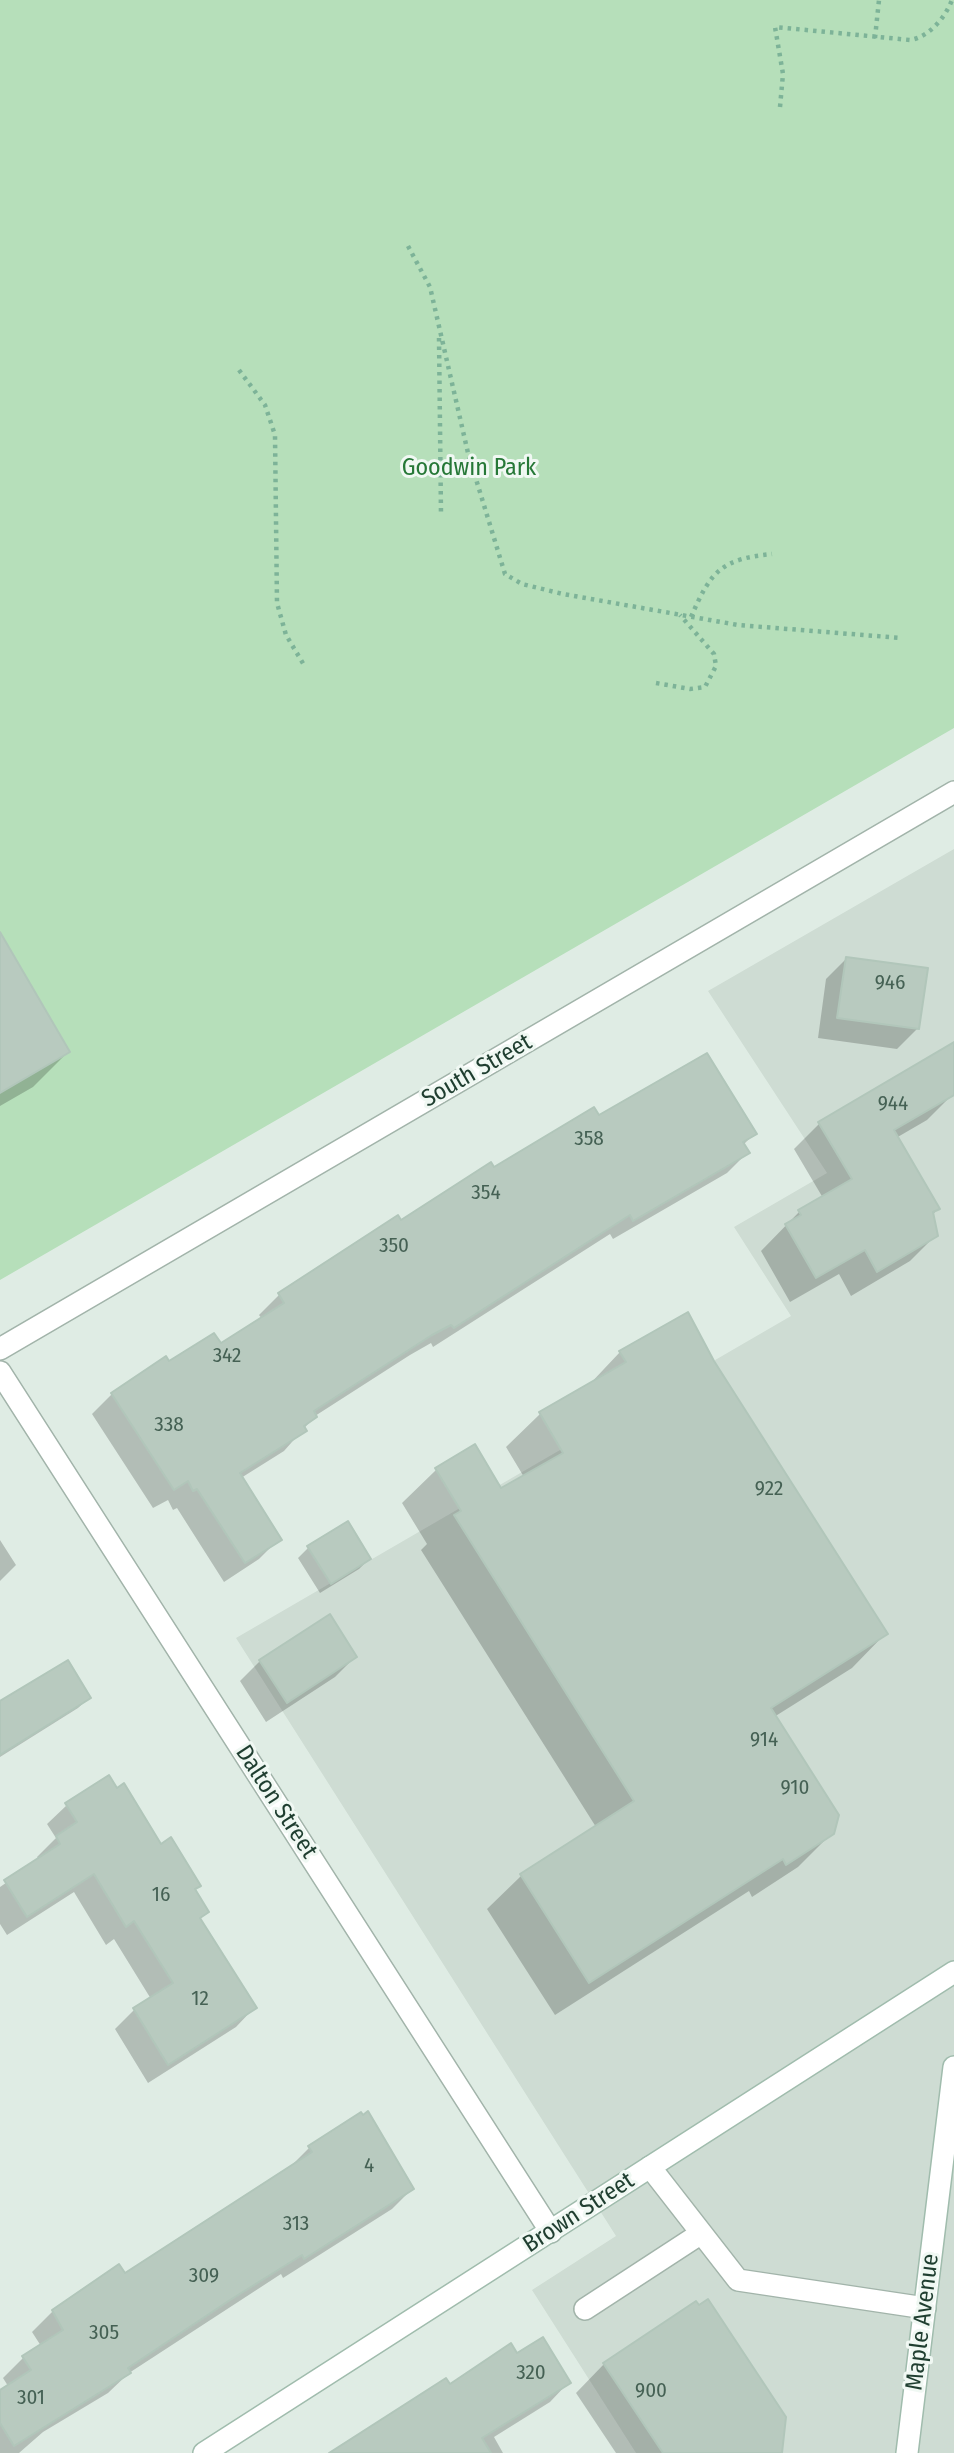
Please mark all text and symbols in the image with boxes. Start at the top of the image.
park label: Goodwin Park [402,454,536,482]
house number: 946 [875,970,905,996]
street label: South Street [417,1028,537,1114]
house number: 944 [878,1091,908,1117]
house number: 358 [574,1126,604,1152]
house number: 354 [471,1180,501,1206]
house number: 350 [379,1233,409,1259]
house number: 342 [213,1343,241,1369]
house number: 338 [154,1412,184,1438]
house number: 922 [755,1476,783,1502]
house number: 914 [750,1727,778,1753]
street label: Dalton Street [229,1740,323,1864]
house number: 910 [781,1775,809,1801]
house number: 16 [152,1882,170,1908]
house number: 12 [191,1986,209,2012]
house number: 4 [364,2153,374,2179]
street label: Brown Street [518,2166,640,2260]
house number: 313 [283,2211,309,2237]
street label: Maple Avenue [900,2252,946,2392]
house number: 309 [189,2263,219,2289]
house number: 305 [89,2320,119,2346]
house number: 320 [516,2360,546,2386]
house number: 900 [635,2378,667,2404]
house number: 301 [17,2385,45,2411]

